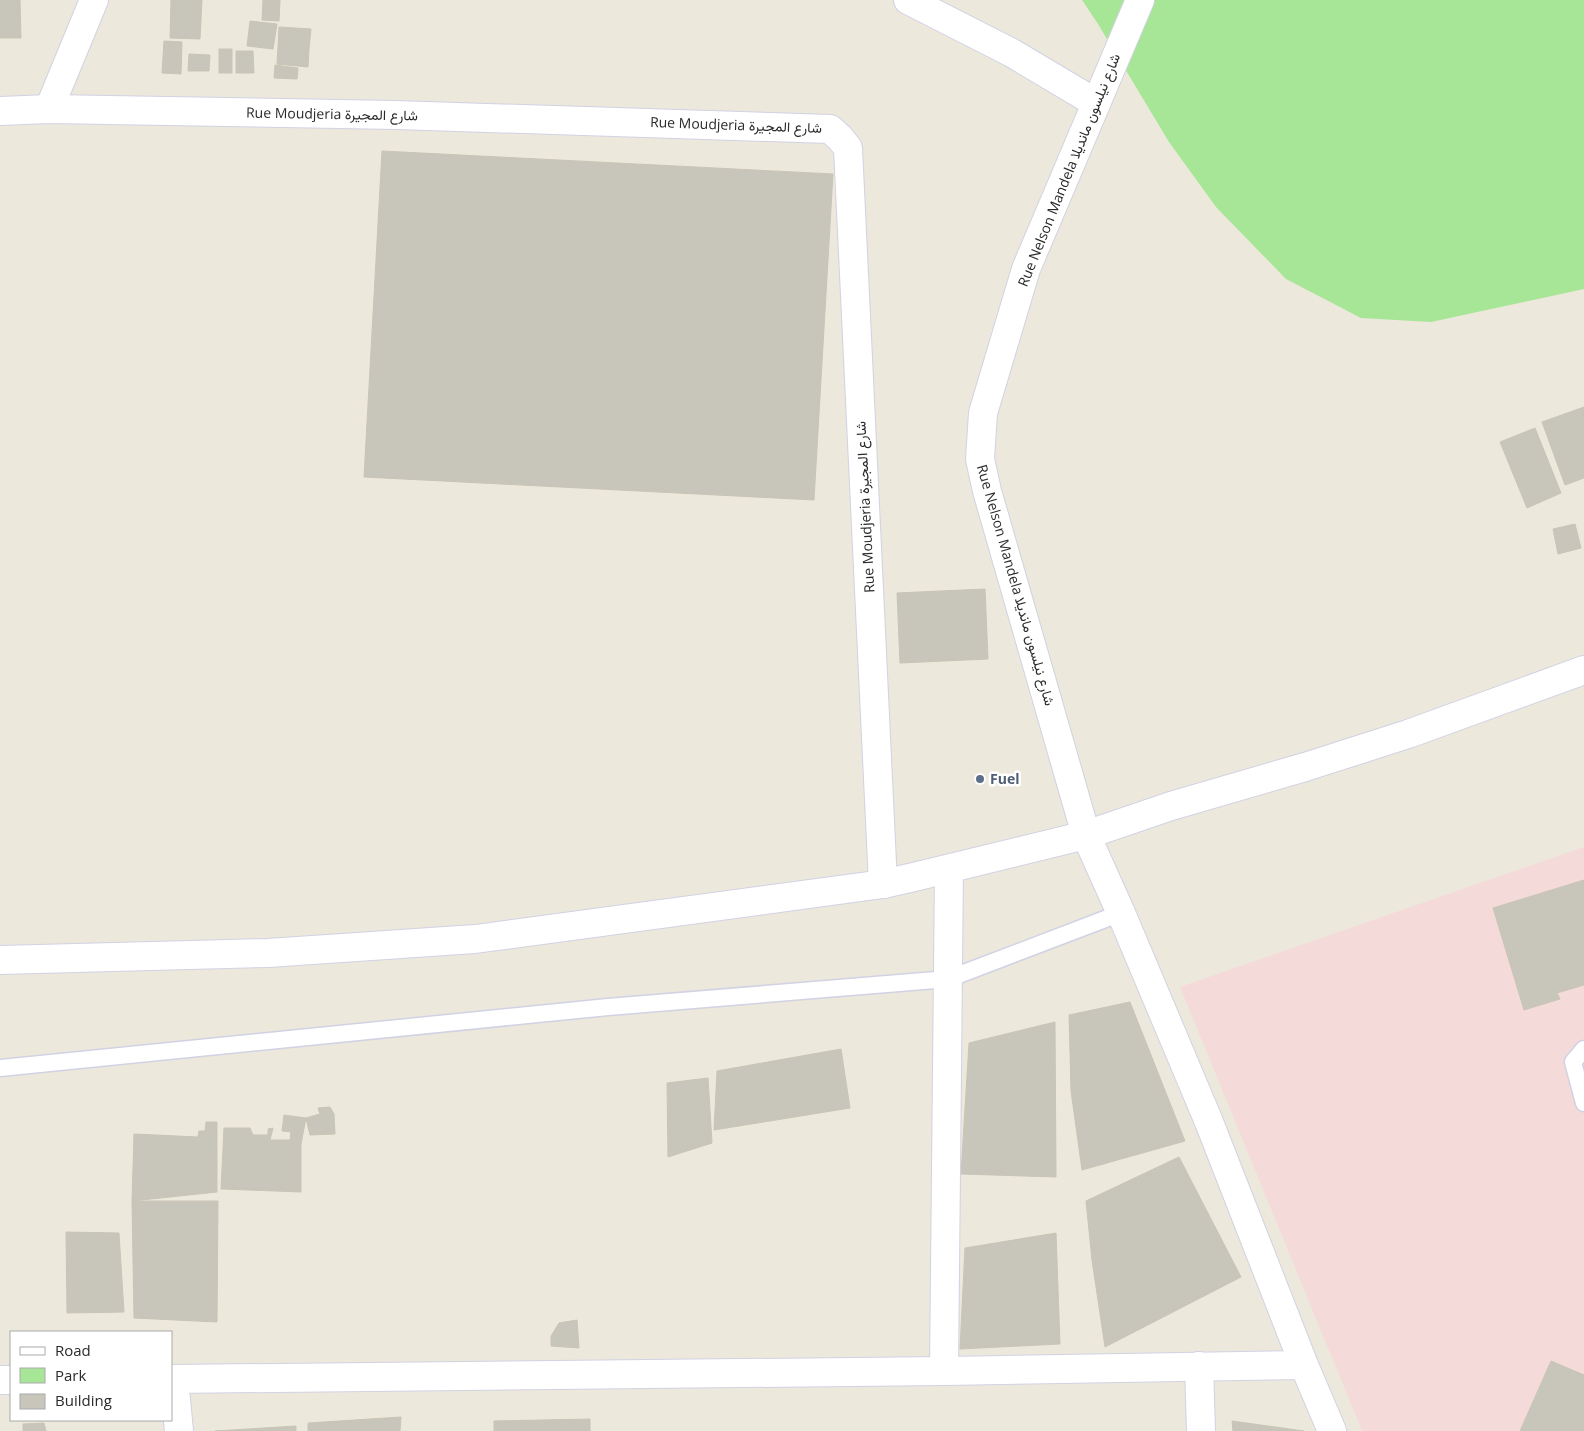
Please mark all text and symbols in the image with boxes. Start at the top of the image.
street label: Rue Nelson Mandela شارع نيلسون مانديلا [1013,50,1126,290]
street label: Rue Moudjeria شارع المجيرة [246,103,418,126]
street label: Rue Moudjeria شارع المجيرة [650,112,822,139]
street label: Rue Moudjeria شارع المجيرة [851,421,880,593]
street label: Rue Nelson Mandela شارع نيلسون مانديلا [971,462,1060,708]
place label: Fuel [990,769,1019,788]
marker: Fuel [974,773,986,785]
legend [10,1331,172,1421]
text: Road [55,1340,91,1360]
text: Park [55,1365,86,1385]
text: Building [55,1390,112,1410]

